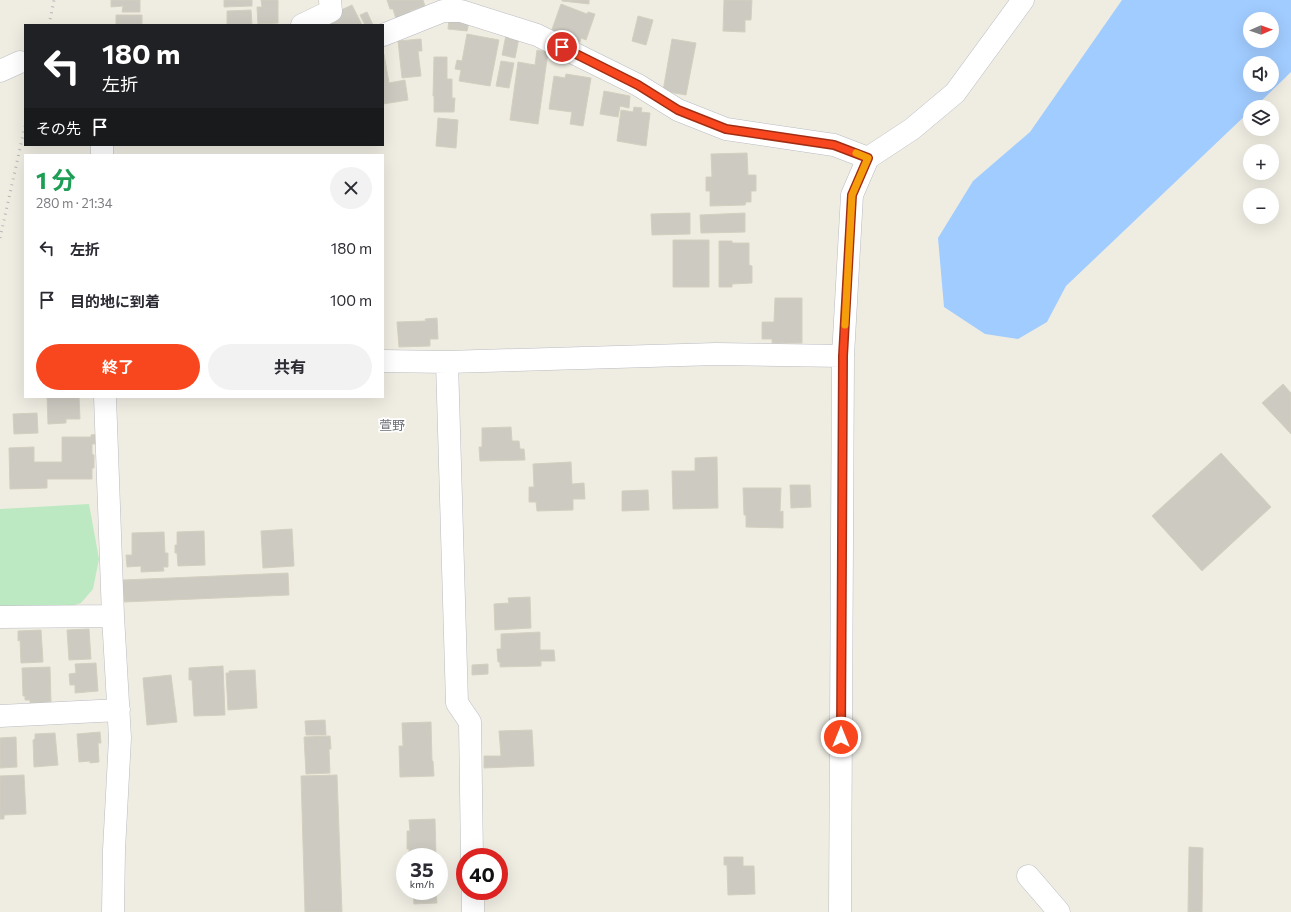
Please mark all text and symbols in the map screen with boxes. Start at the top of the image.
north arrow [1243,12,1279,48]
map controls [1243,12,1279,224]
pin [545,30,579,64]
text: 180 m [102,36,180,70]
icon: arrive [551,36,573,58]
icon: left [36,40,88,92]
button: sound [1243,56,1279,92]
text: 左折 [102,73,138,95]
button: layers [1243,100,1279,136]
icon: arrive [89,116,111,138]
text: その先 [36,119,81,137]
button: + [1243,144,1279,180]
text: 1 分 [36,165,75,194]
button: close [330,167,372,209]
button: − [1243,188,1279,224]
text: 280 m · 21:34 [36,195,112,211]
icon: left [36,237,58,259]
text: 180 m [331,239,372,257]
text: 左折 [70,240,100,258]
icon: arrive [36,289,58,311]
text: 100 m [330,291,372,309]
text: 目的地に到着 [70,292,160,310]
button: 終了 [36,344,200,390]
button: 共有 [208,344,372,390]
district label: 萱野 [379,417,405,433]
position arrow [820,716,862,758]
speed limit sign: 40 [456,848,508,900]
text: 35 [410,857,434,881]
text: km/h [410,878,434,890]

